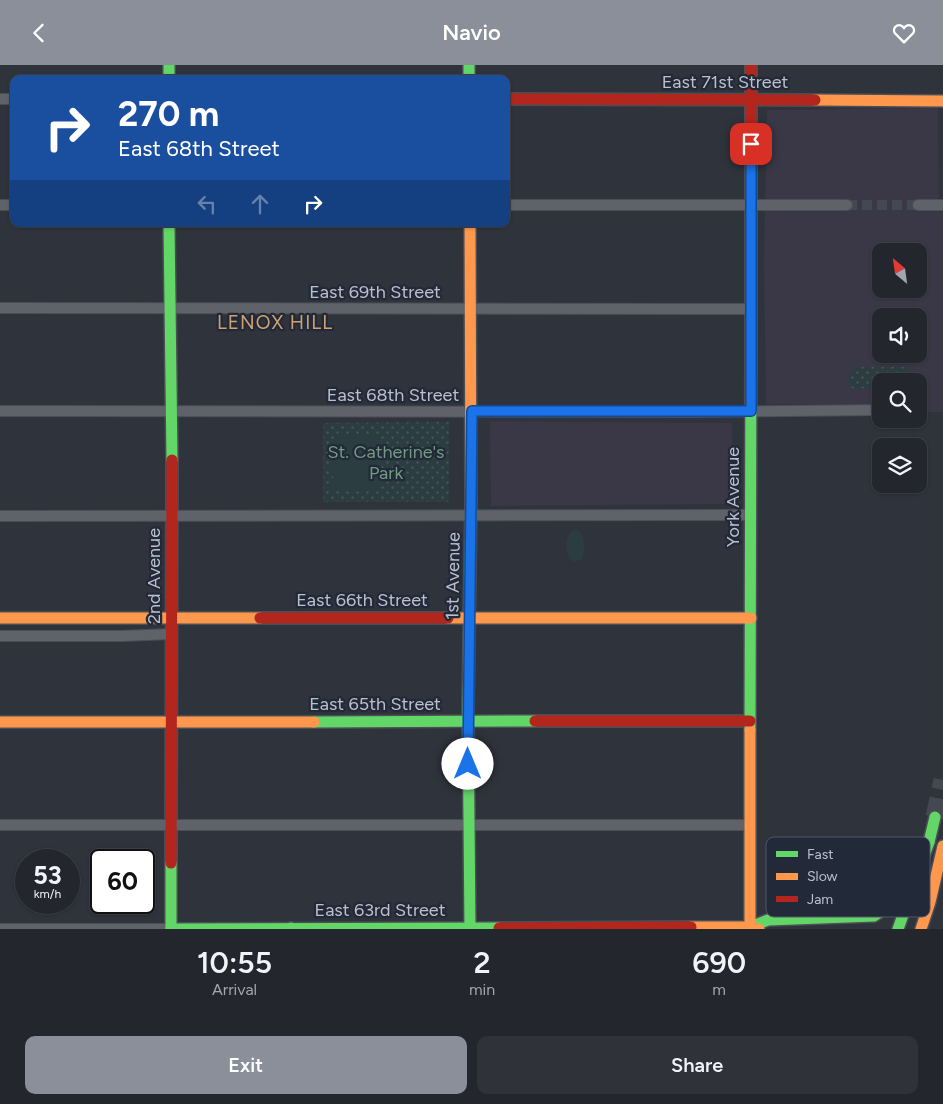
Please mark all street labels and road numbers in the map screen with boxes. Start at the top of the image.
street label: East 71st Street [662,71,788,93]
street label: East 69th Street [309,281,441,303]
street label: East 68th Street [327,384,459,406]
street label: York Avenue [722,447,744,547]
street label: 2nd Avenue [143,528,165,624]
street label: 1st Avenue [441,532,465,620]
street label: East 66th Street [296,589,428,611]
street label: East 65th Street [309,693,441,715]
street label: East 63rd Street [315,899,446,921]

